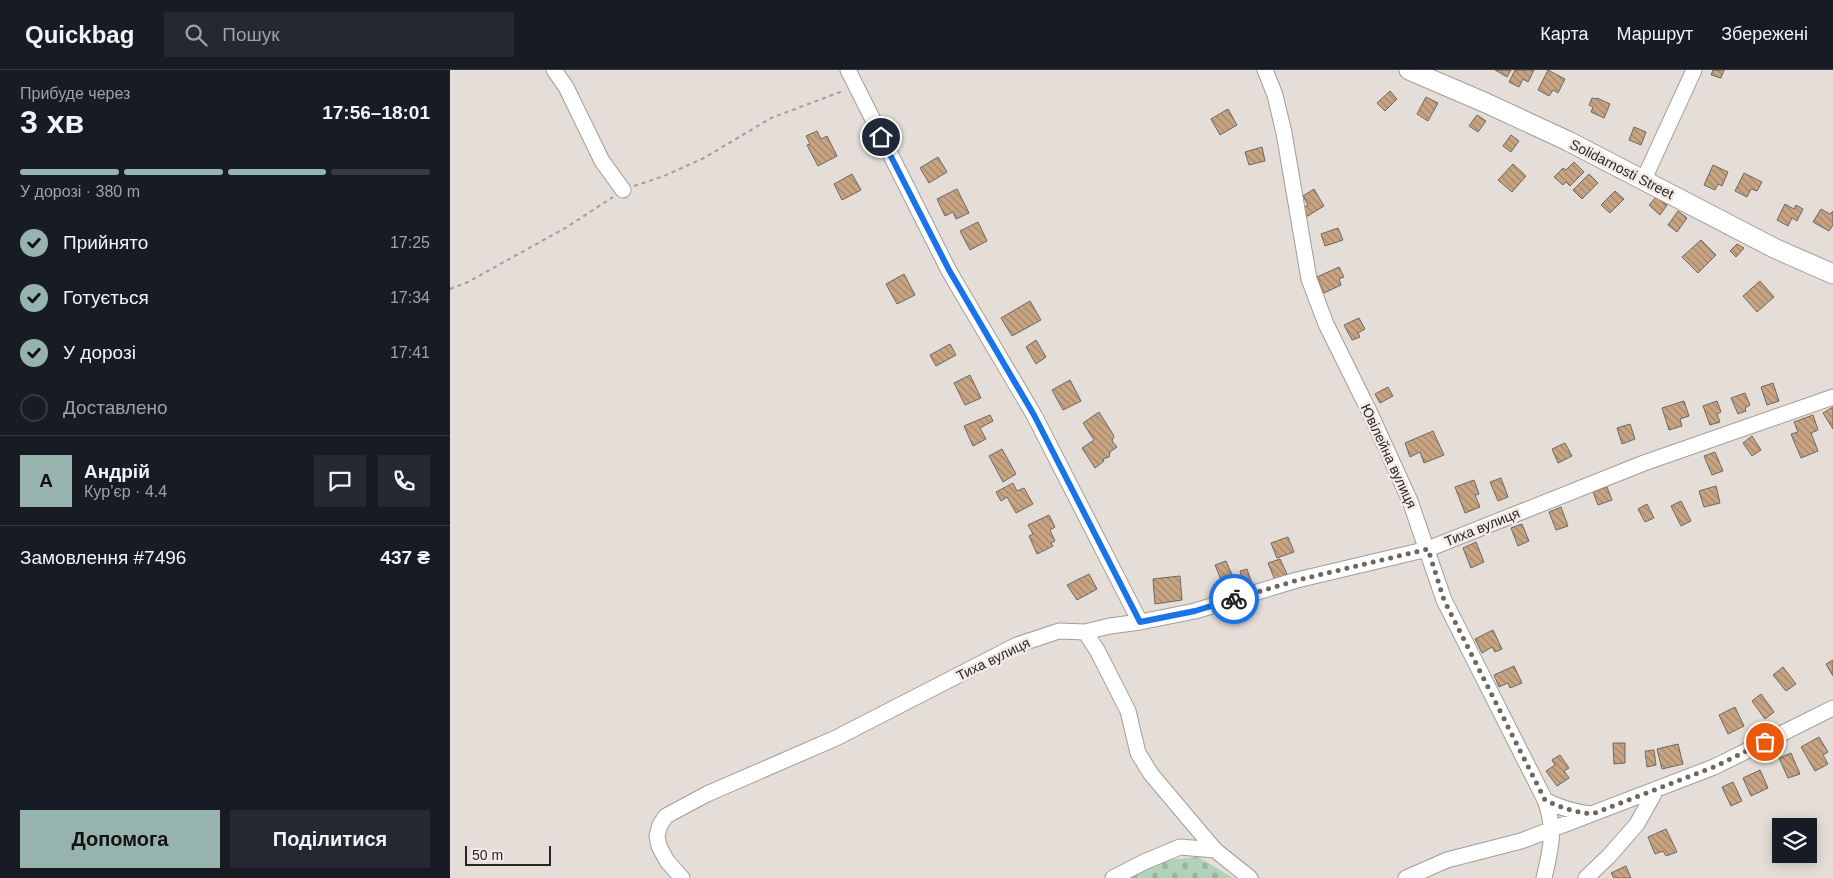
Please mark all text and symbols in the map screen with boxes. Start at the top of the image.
search box [164,12,514,57]
text: Quickbag [25,21,134,48]
icon: search [182,21,210,49]
text: Пошук [222,24,280,45]
text: Карта [1540,24,1588,44]
text: Маршрут [1616,24,1693,44]
text: Збережені [1721,24,1808,44]
text: Прибуде через [20,85,130,102]
text: 17:56–18:01 [322,102,430,123]
text: 3 хв [20,104,84,140]
pin [860,116,902,158]
icon: home [867,123,895,151]
street label: Solidarnosti Street [1567,136,1677,202]
text: У дорозі · 380 m [20,183,140,200]
icon: check [20,229,48,257]
text: Прийнято [63,232,148,253]
text: 17:25 [390,234,430,251]
icon: check [20,284,48,312]
text: Готується [63,287,149,308]
text: 17:34 [390,289,430,306]
icon: check [20,339,48,367]
text: У дорозі [63,342,136,363]
text: 17:41 [390,344,430,361]
text: Доставлено [63,397,168,418]
street label: Ювілейна вулиця [1358,401,1420,511]
button: chat [314,455,366,507]
button: phone [378,455,430,507]
text: Андрій [84,461,150,482]
text: А [39,470,53,491]
text: Кур’єр · 4.4 [84,483,167,500]
street label: Тиха вулиця [1442,505,1522,549]
text: Замовлення #7496 [20,547,186,568]
text: 437 ₴ [380,547,430,568]
courier [1209,574,1259,624]
icon: bike [1220,585,1248,613]
street label: Тиха вулиця [954,634,1032,684]
pin [1744,721,1786,763]
icon: bag [1751,728,1779,756]
button: Допомога [20,810,220,868]
button: Поділитися [230,810,430,868]
map controls [1772,818,1817,863]
button: layers [1772,818,1817,863]
scale bar [465,843,551,866]
text: 50 m [472,847,503,863]

